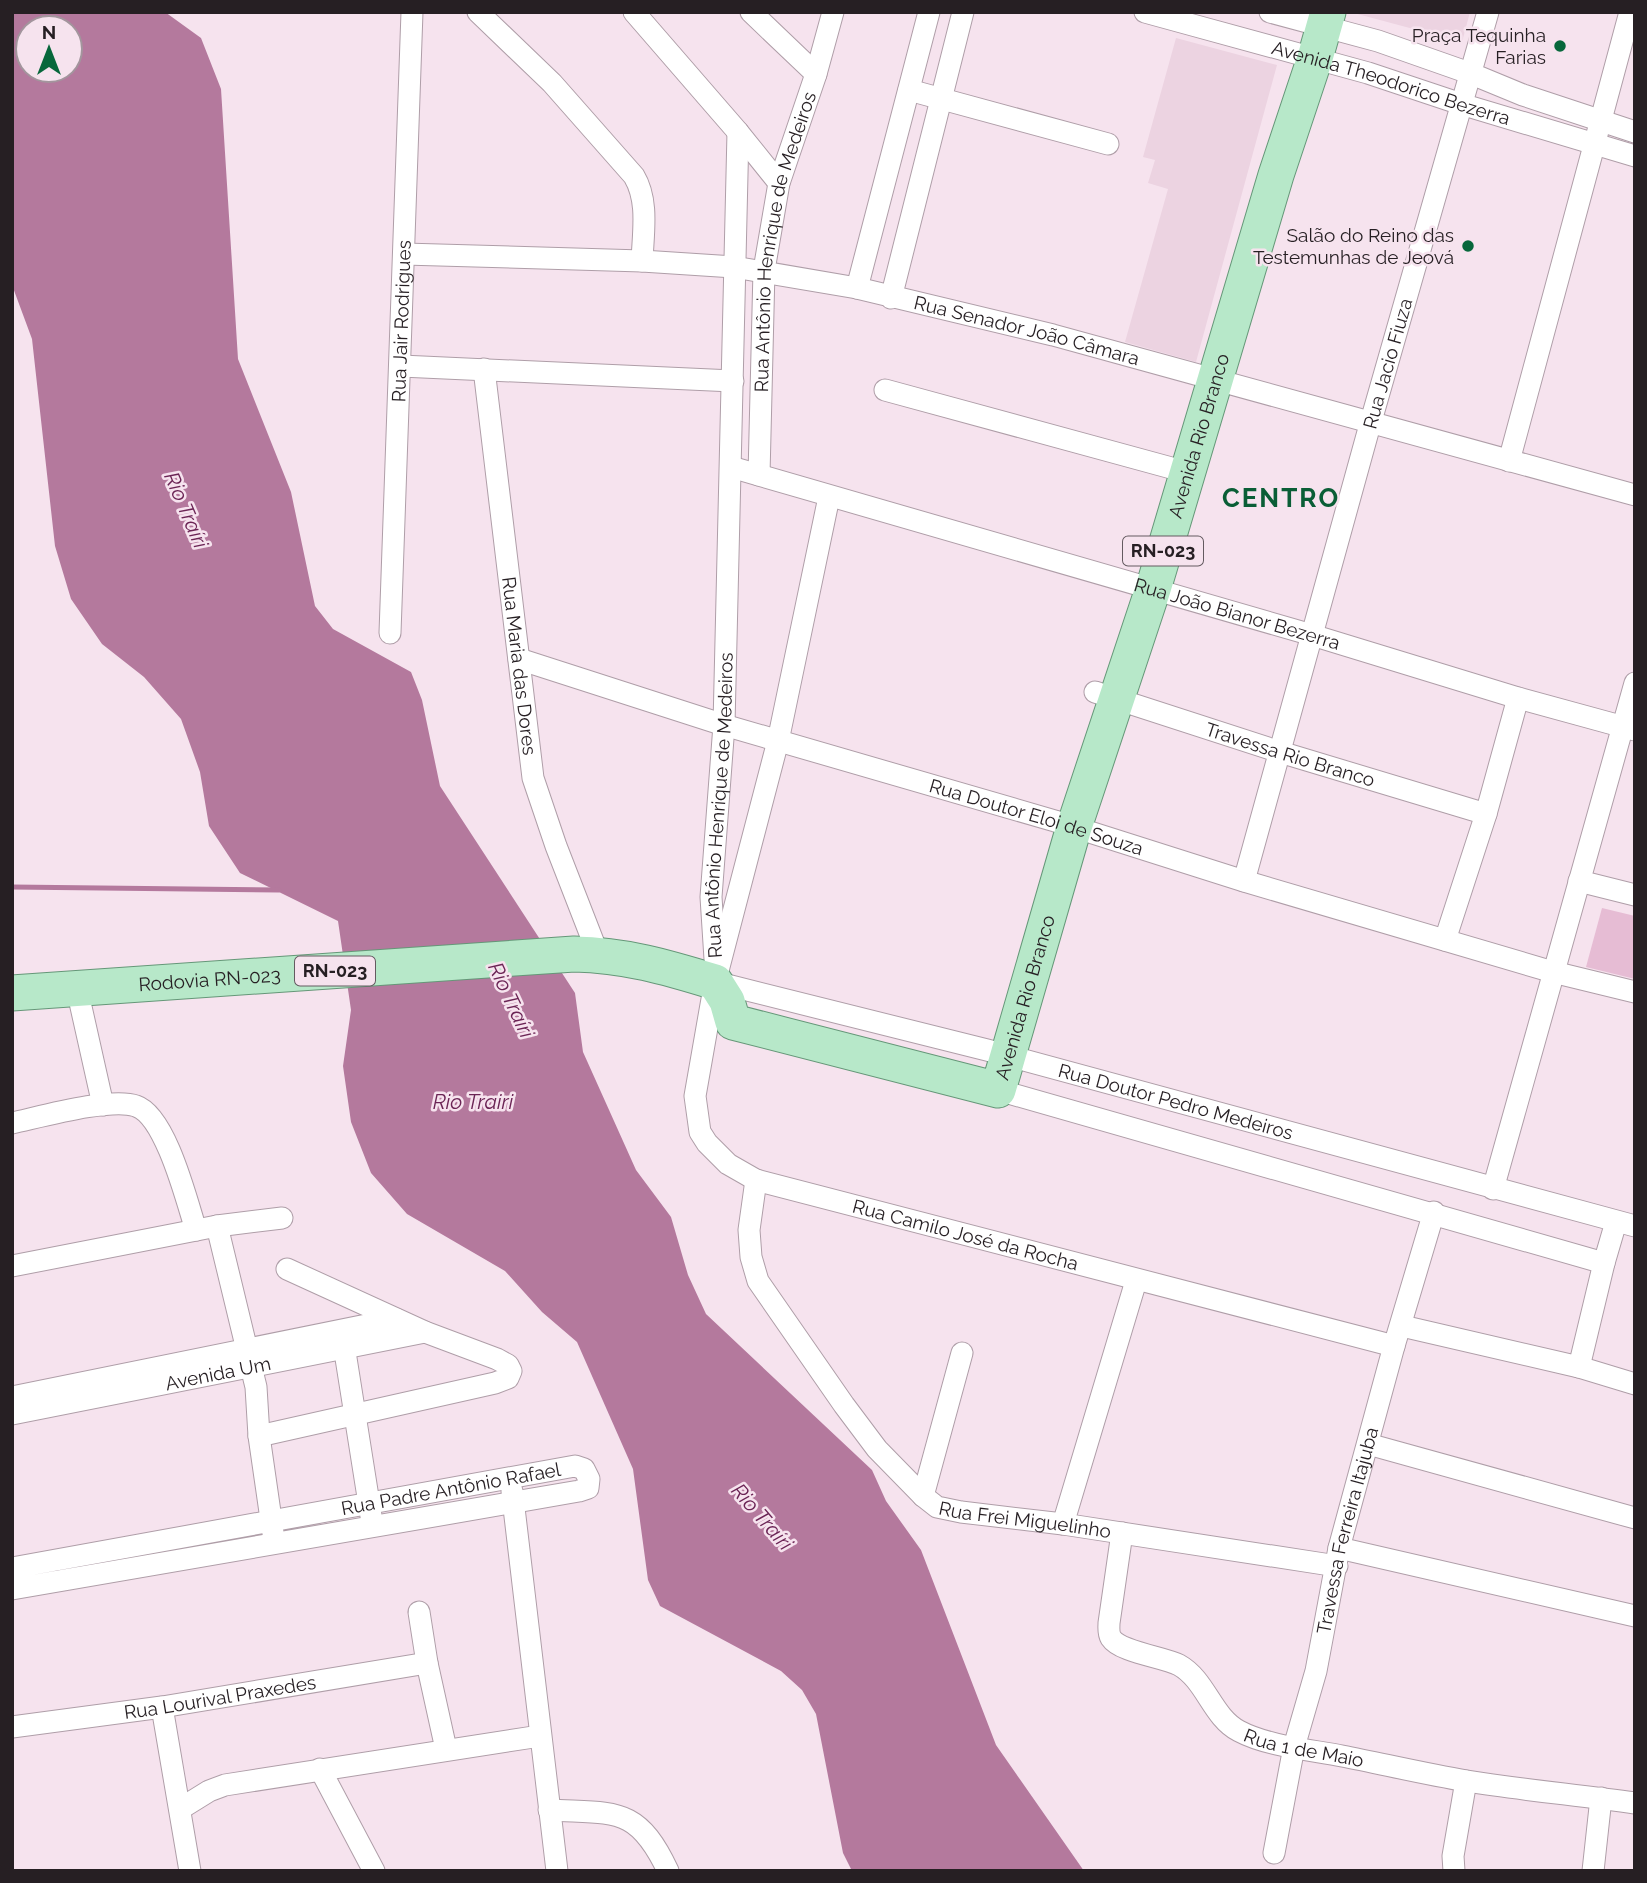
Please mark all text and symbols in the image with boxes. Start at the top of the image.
north arrow [14,14,84,84]
text: N [42,21,56,43]
place label: Praça Tequinha Farias [1412,24,1546,68]
street label: Avenida Theodorico Bezerra [1269,36,1513,129]
marker: Praça Tequinha Farias [1552,38,1568,54]
street label: Rua Antônio Henrique de Medeiros [750,89,820,393]
place label: Salão do Reino das Testemunhas de Jeová [1253,224,1454,268]
marker: Salão do Reino das Testemunhas de Jeová [1460,238,1476,254]
street label: Rua Jair Rodrigues [387,240,415,403]
street label: Rua Senador João Câmara [912,291,1142,369]
street label: Rua Jacio Fiuza [1358,296,1417,431]
street label: Avenida Rio Branco [1164,351,1233,521]
water label: Rio Traíri [159,468,214,552]
district label: CENTRO [1222,483,1340,513]
road number: RN-023 [1123,536,1203,566]
street label: Rua João Bianor Bezerra [1132,573,1343,654]
street label: Rua Maria das Dores [498,575,541,756]
street label: Rua Antônio Henrique de Medeiros [700,652,737,959]
street label: Travessa Rio Branco [1203,718,1378,791]
street label: Rua Doutor Eloi de Souza [927,774,1146,859]
street label: Avenida Rio Branco [991,912,1059,1082]
road number: RN-023 [295,956,375,986]
water label: Rio Traíri [483,958,540,1042]
street label: Rodovia RN-023 [138,963,281,995]
street label: Rua Doutor Pedro Medeiros [1056,1059,1296,1144]
water label: Rio Trairi [433,1089,514,1114]
street label: Rua Camilo José da Rocha [850,1195,1081,1274]
street label: Avenida Um [163,1352,273,1394]
street label: Travessa Ferreira Itajuba [1312,1425,1382,1636]
street label: Rua Padre Antônio Rafael [339,1458,563,1519]
water label: Rio Traíri [727,1478,799,1556]
street label: Rua Frei Miguelinho [937,1497,1113,1542]
street label: Rua Lourival Praxedes [123,1671,317,1723]
street label: Rua 1 de Maio [1241,1724,1366,1771]

